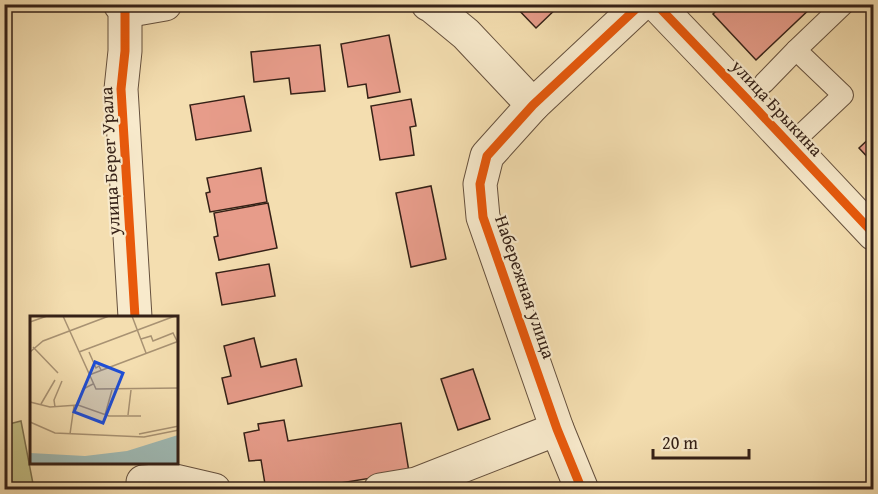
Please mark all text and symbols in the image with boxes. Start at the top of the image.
street label: улица Брыкина [724,52,830,163]
street label: улица Берег Урала [92,86,127,237]
street label: Набережная улица [488,211,563,363]
inset map [30,316,178,464]
scale bar [653,422,749,460]
text: 20 m [662,429,698,456]

